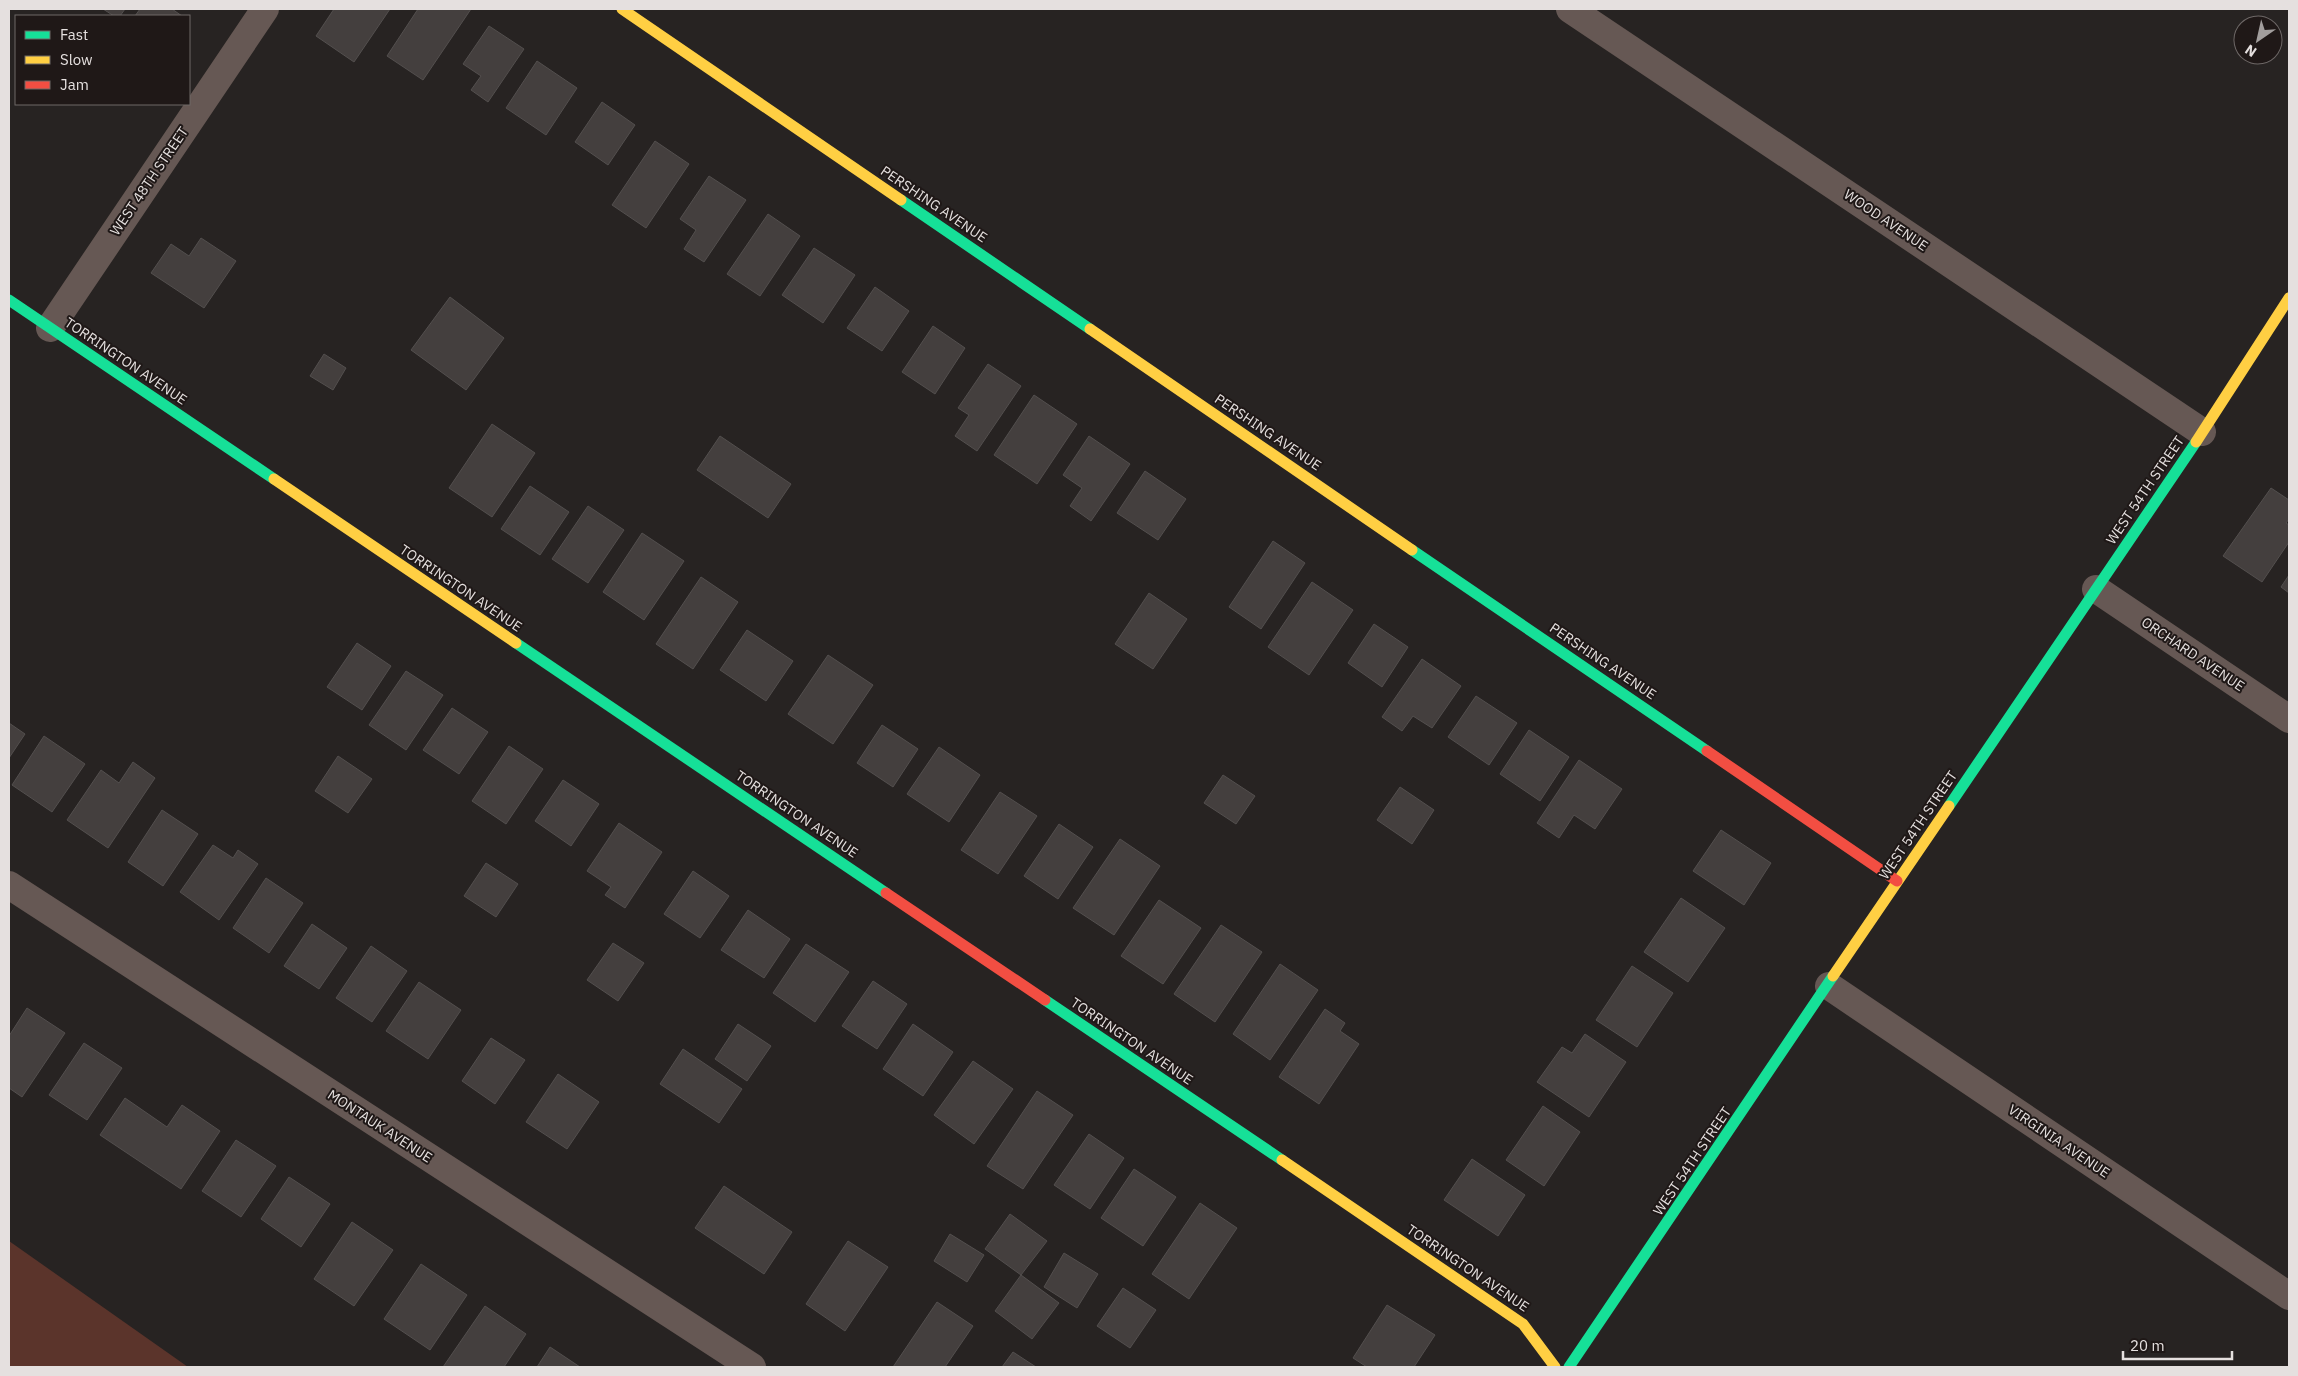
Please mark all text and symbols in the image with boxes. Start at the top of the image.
legend [15,15,190,105]
north arrow [2233,15,2283,65]
text: Fast [60,25,88,44]
text: N [2241,40,2260,61]
text: Slow [60,50,93,69]
text: Jam [60,75,89,94]
street label: WEST 48TH STREET [106,123,192,239]
street label: PERSHING AVENUE [877,162,991,246]
street label: WOOD AVENUE [1840,185,1932,255]
street label: TORRINGTON AVENUE [61,313,191,409]
street label: PERSHING AVENUE [1211,390,1325,474]
street label: WEST 54TH STREET [2102,432,2188,548]
street label: TORRINGTON AVENUE [396,540,526,636]
street label: ORCHARD AVENUE [2138,613,2248,695]
street label: PERSHING AVENUE [1546,619,1660,703]
street label: TORRINGTON AVENUE [732,766,862,862]
street label: WEST 54TH STREET [1875,767,1961,883]
street label: TORRINGTON AVENUE [1067,993,1197,1089]
street label: MONTAUK AVENUE [324,1085,436,1167]
street label: VIRGINIA AVENUE [2005,1100,2113,1182]
street label: WEST 54TH STREET [1649,1103,1735,1219]
street label: TORRINGTON AVENUE [1403,1220,1533,1316]
scale bar [2123,1328,2232,1360]
text: 20 m [2130,1336,2165,1355]

